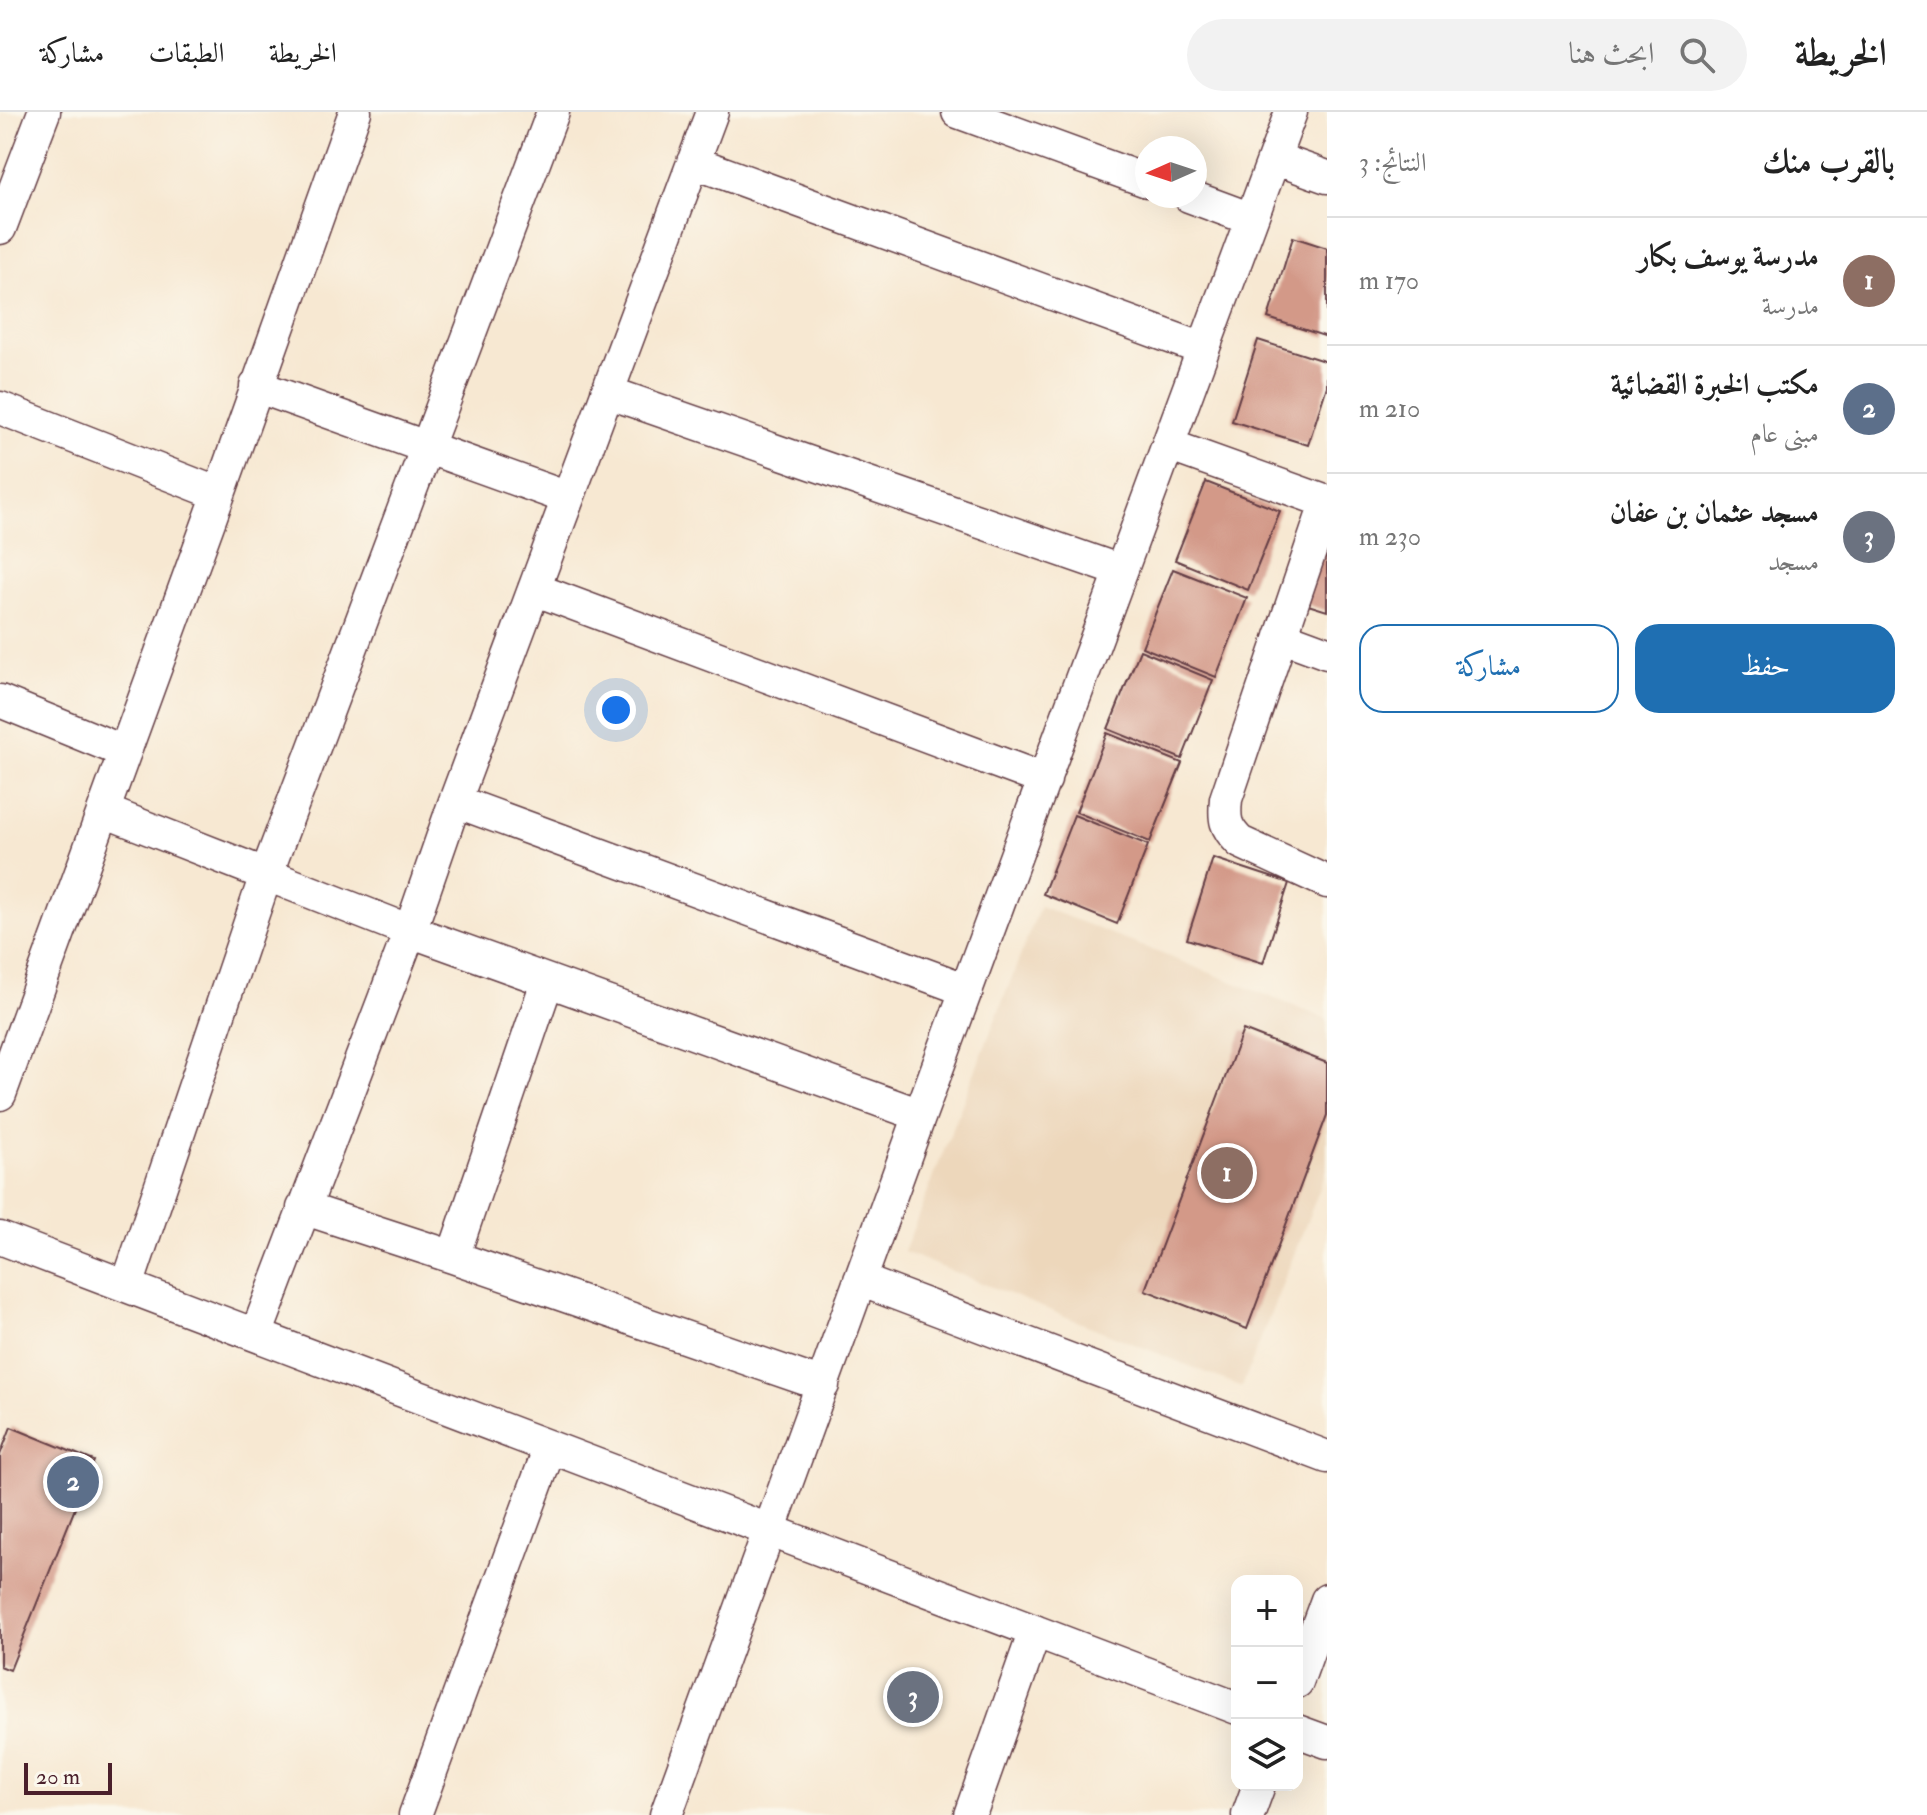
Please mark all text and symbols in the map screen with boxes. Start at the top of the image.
search box [1187,19,1747,91]
text: الخريطة [1795,29,1887,77]
icon: search [1675,33,1719,77]
text: ابحث هنا [1568,35,1655,72]
text: مشاركة [40,36,104,71]
text: الطبقات [148,36,225,71]
text: الخريطة [269,36,337,71]
north arrow [1135,136,1207,208]
text: بالقرب منك [1762,140,1895,183]
text: النتائج: 3 [1359,147,1427,179]
text: مدرسة يوسف بكار [1638,238,1819,275]
text: 170 m [1359,265,1419,297]
text: 1 [1864,265,1874,297]
text: مدرسة [1762,290,1819,322]
text: مكتب الخبرة القضائية [1610,366,1819,403]
text: 210 m [1359,393,1420,425]
text: 2 [1862,393,1876,425]
text: مبنى عام [1750,418,1819,450]
text: مسجد عثمان بن عفان [1609,494,1819,531]
text: 230 m [1359,521,1421,553]
text: 3 [1864,521,1874,553]
text: مسجد [1768,546,1819,578]
button: مشاركة [1359,624,1619,713]
button: حفظ [1635,624,1895,713]
your location [596,690,636,730]
pin: 1 [1201,1143,1253,1203]
pin: 2 [47,1452,99,1512]
map controls [1231,1575,1303,1791]
button: + [1231,1575,1303,1647]
button: − [1231,1647,1303,1719]
pin: 3 [887,1667,939,1727]
button: layers [1231,1719,1303,1791]
scale bar [24,1759,112,1795]
text: 20 m [36,1763,80,1791]

